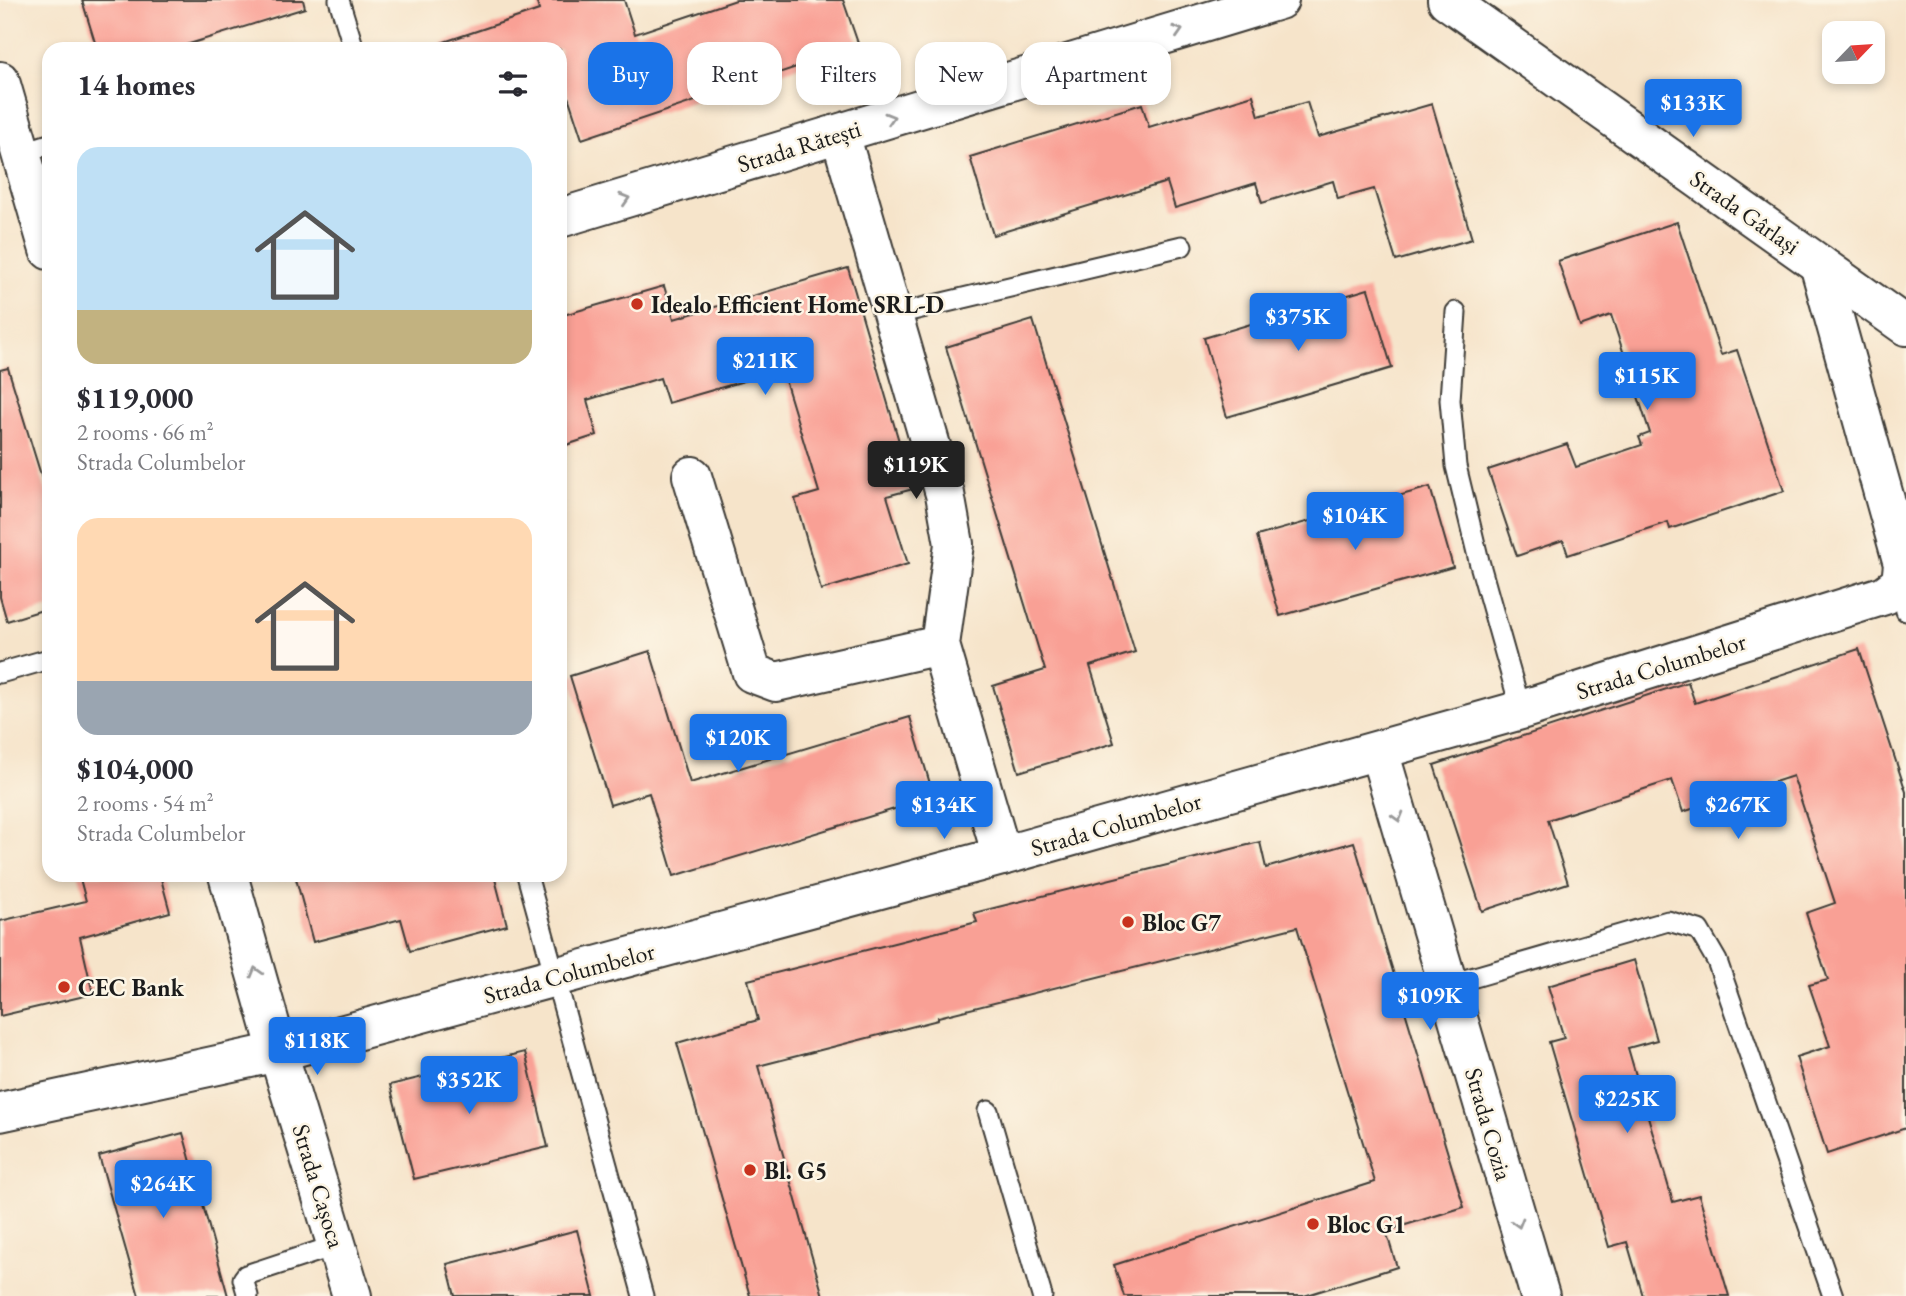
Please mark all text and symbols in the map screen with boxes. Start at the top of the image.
north arrow [1822,21,1885,84]
map controls [1822,21,1885,84]
one-way arrow [1172,24,1184,39]
chip: Buy [588,42,673,105]
chip: Rent [687,42,782,105]
chip: Filters [796,42,901,105]
chip: New [915,42,1007,105]
chip: Apartment [1021,42,1171,105]
text: 14 homes [77,65,195,104]
icon: filters [494,65,532,103]
pin: $133K [1644,80,1742,139]
text: $133K [1661,87,1725,117]
street label: Strada Rătești [733,112,865,179]
one-way arrow [884,112,896,127]
street label: Strada Gârlași [1684,163,1806,261]
icon: home [242,192,368,318]
one-way arrow [619,192,631,207]
place label: Idealo Efficient Home SRL-D [651,289,944,320]
pin: $375K [1249,294,1347,353]
marker: Idealo Efficient Home SRL-D [629,296,645,312]
text: $375K [1266,301,1330,331]
pin: $211K [716,338,814,397]
text: $211K [733,345,797,375]
pin: $115K [1598,352,1696,412]
text: $115K [1615,360,1679,390]
text: $119,000 [77,378,193,417]
text: 2 rooms · 66 m² [77,417,214,447]
pin: $119K [867,442,965,501]
text: Strada Columbelor [77,447,246,477]
text: $119K [884,449,948,479]
pin: $104K [1306,492,1404,552]
text: $104K [1323,500,1387,530]
icon: home [242,563,368,689]
street label: Strada Columbelor [1572,625,1750,707]
pin: $120K [689,714,787,774]
text: $120K [706,722,770,752]
text: $104,000 [77,749,193,788]
pin: $134K [895,782,993,841]
pin: $267K [1689,782,1787,841]
street label: Strada Columbelor [1027,785,1205,863]
text: 2 rooms · 54 m² [77,788,214,818]
text: $134K [912,789,976,819]
text: $267K [1706,789,1770,819]
one-way arrow [1390,810,1405,822]
text: Strada Columbelor [77,818,246,848]
place label: Bloc G7 [1142,907,1221,938]
marker: Bloc G7 [1120,914,1136,930]
street label: Strada Columbelor [480,935,658,1011]
one-way arrow [249,967,264,979]
place label: CEC Bank [78,972,185,1003]
pin: $109K [1381,972,1479,1032]
marker: CEC Bank [56,979,72,995]
text: $109K [1398,980,1462,1010]
pin: $118K [268,1018,366,1077]
text: $118K [285,1025,349,1055]
pin: $352K [420,1056,518,1116]
text: $352K [437,1064,501,1094]
street label: Strada Cozia [1458,1064,1520,1184]
pin: $225K [1578,1076,1676,1135]
text: $225K [1595,1083,1659,1113]
street label: Strada Cașoca [285,1120,353,1252]
place label: Bl. G5 [764,1155,827,1186]
pin: $264K [114,1160,212,1220]
marker: Bl. G5 [742,1162,758,1178]
text: $264K [131,1168,195,1198]
place label: Bloc G1 [1327,1209,1406,1240]
marker: Bloc G1 [1305,1216,1321,1232]
one-way arrow [1509,1217,1524,1229]

